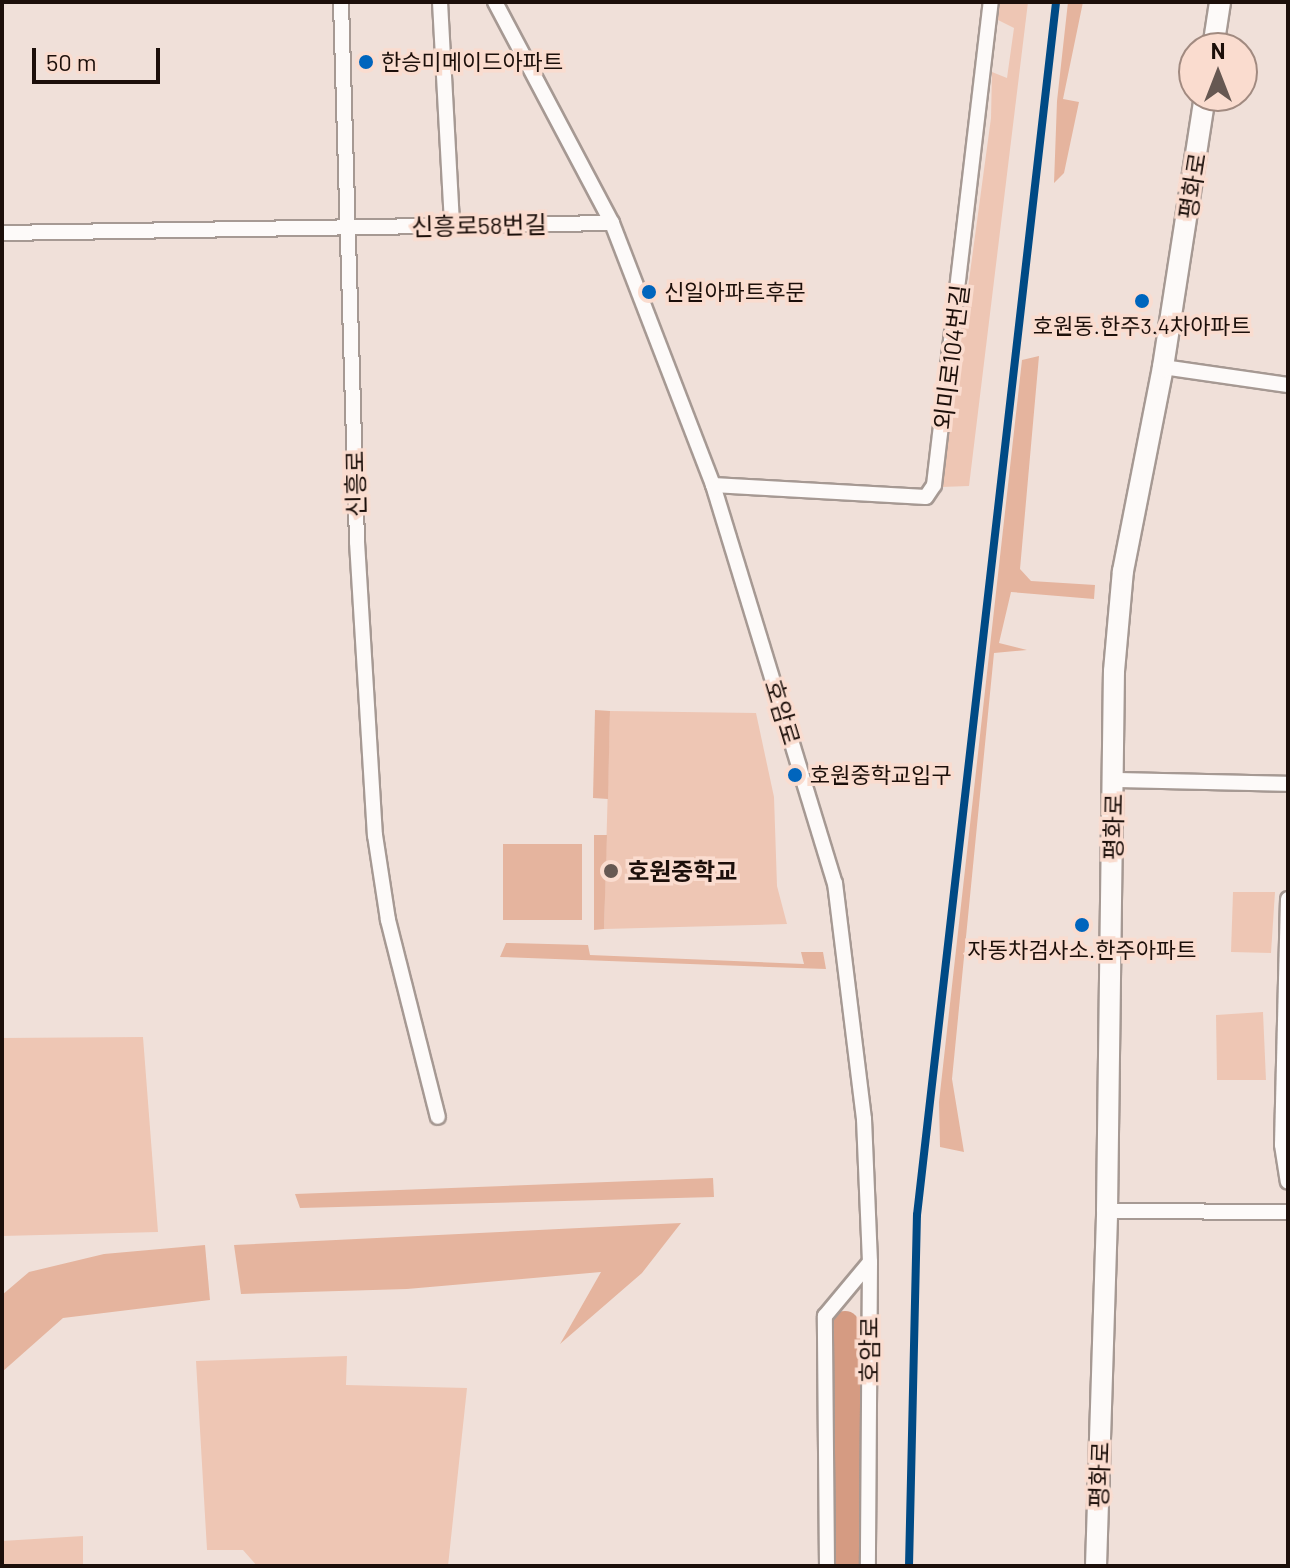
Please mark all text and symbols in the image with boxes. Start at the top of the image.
scale bar [36,32,164,82]
north arrow [1178,32,1258,112]
text: N [1211,37,1225,63]
text: 50 m [46,47,97,76]
place label: 한승미메이드아파트 [381,49,563,75]
marker: 한승미메이드아파트 [358,54,374,70]
street label: 평화로 [1173,151,1211,221]
street label: 신흥로58번길 [411,209,547,241]
place label: 신일아파트후문 [664,279,806,305]
street label: 외미로104번길 [928,283,974,431]
marker: 신일아파트후문 [641,284,657,300]
marker: 호원동.한주3.4차아파트 [1134,293,1150,309]
place label: 호원동.한주3.4차아파트 [1033,313,1251,339]
street label: 신흥로 [340,451,370,517]
street label: 호암로 [760,676,806,748]
place label: 호원중학교입구 [810,762,952,788]
marker: 호원중학교입구 [787,767,803,783]
street label: 평화로 [1098,794,1128,860]
place label: 호원중학교 [627,857,737,885]
marker: 호원중학교 [602,862,620,880]
marker: 자동차검사소.한주아파트 [1074,917,1090,933]
place label: 자동차검사소.한주아파트 [968,937,1196,963]
street label: 호암로 [855,1317,883,1383]
street label: 평화로 [1083,1441,1115,1509]

